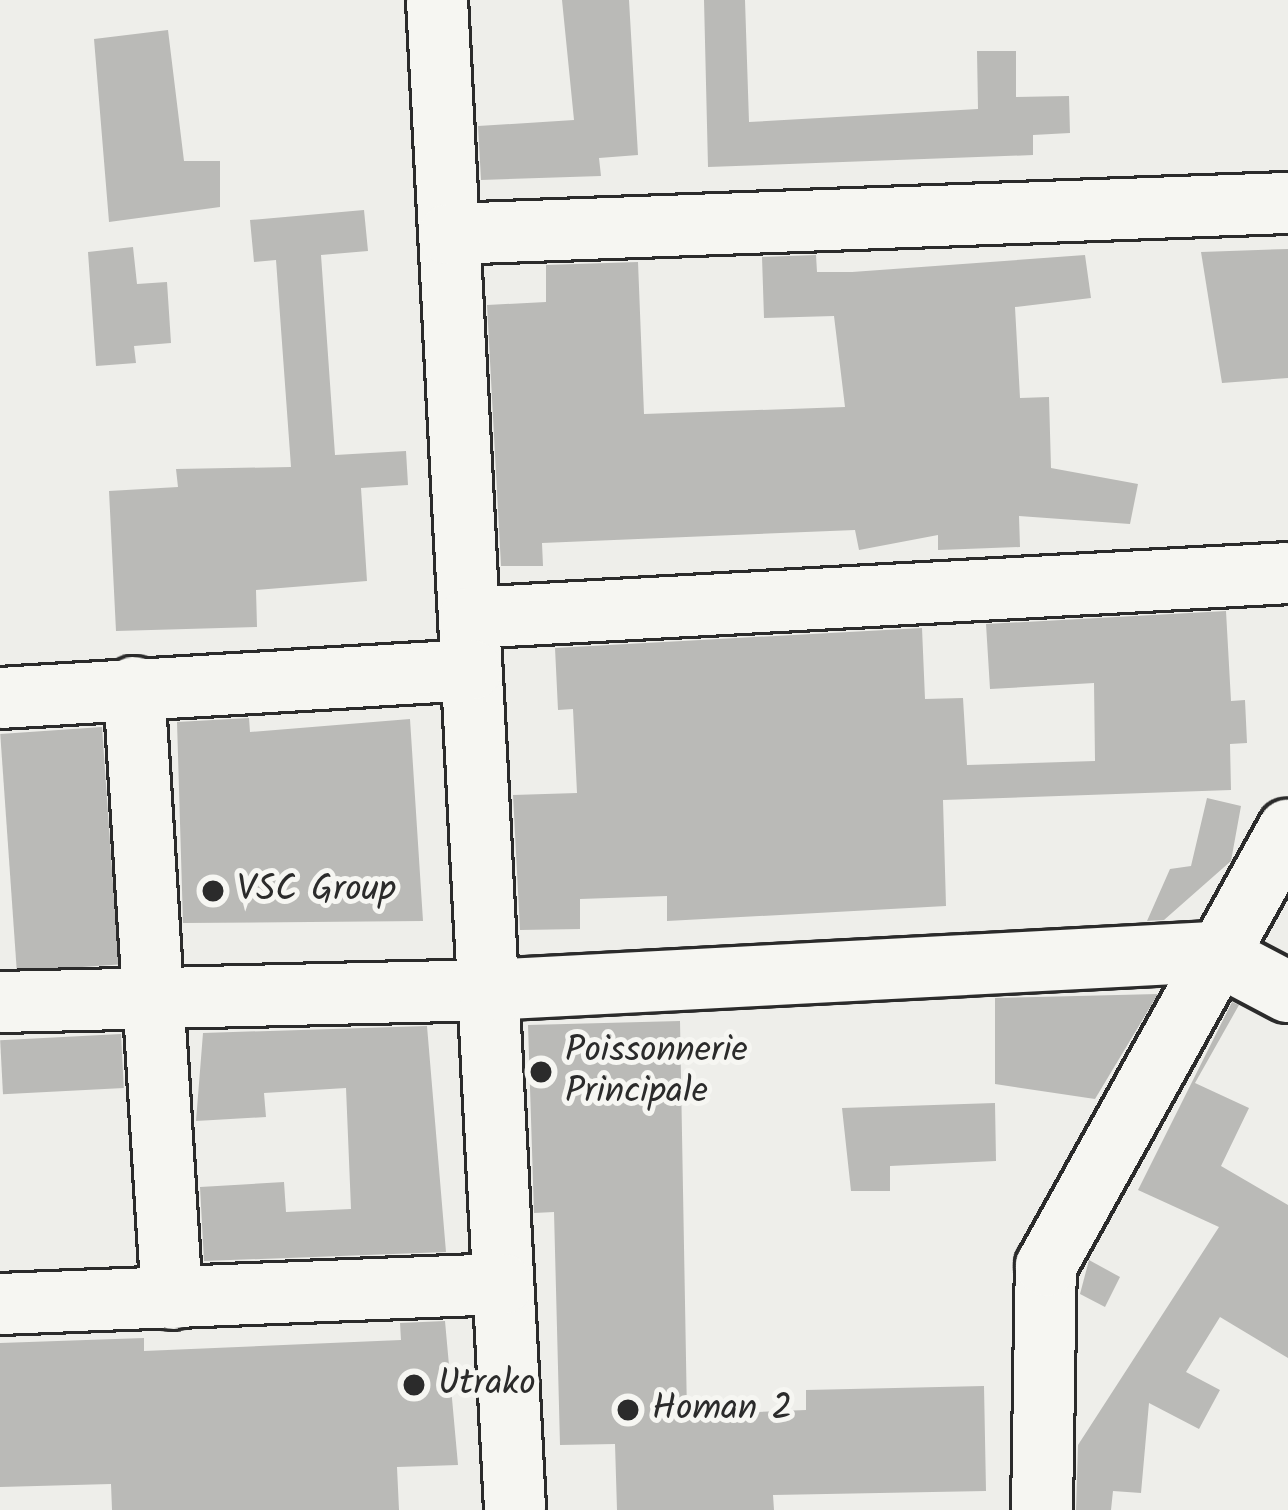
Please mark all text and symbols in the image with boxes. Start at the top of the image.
place label: VSC Group [237,869,396,913]
marker: VSC Group [200,878,226,904]
place label: Poissonnerie Principale [565,1029,748,1114]
marker: Poissonnerie Principale [528,1059,554,1085]
place label: Utrako [438,1363,535,1407]
marker: Utrako [401,1372,427,1398]
place label: Homan 2 [652,1388,793,1432]
marker: Homan 2 [615,1397,641,1423]

